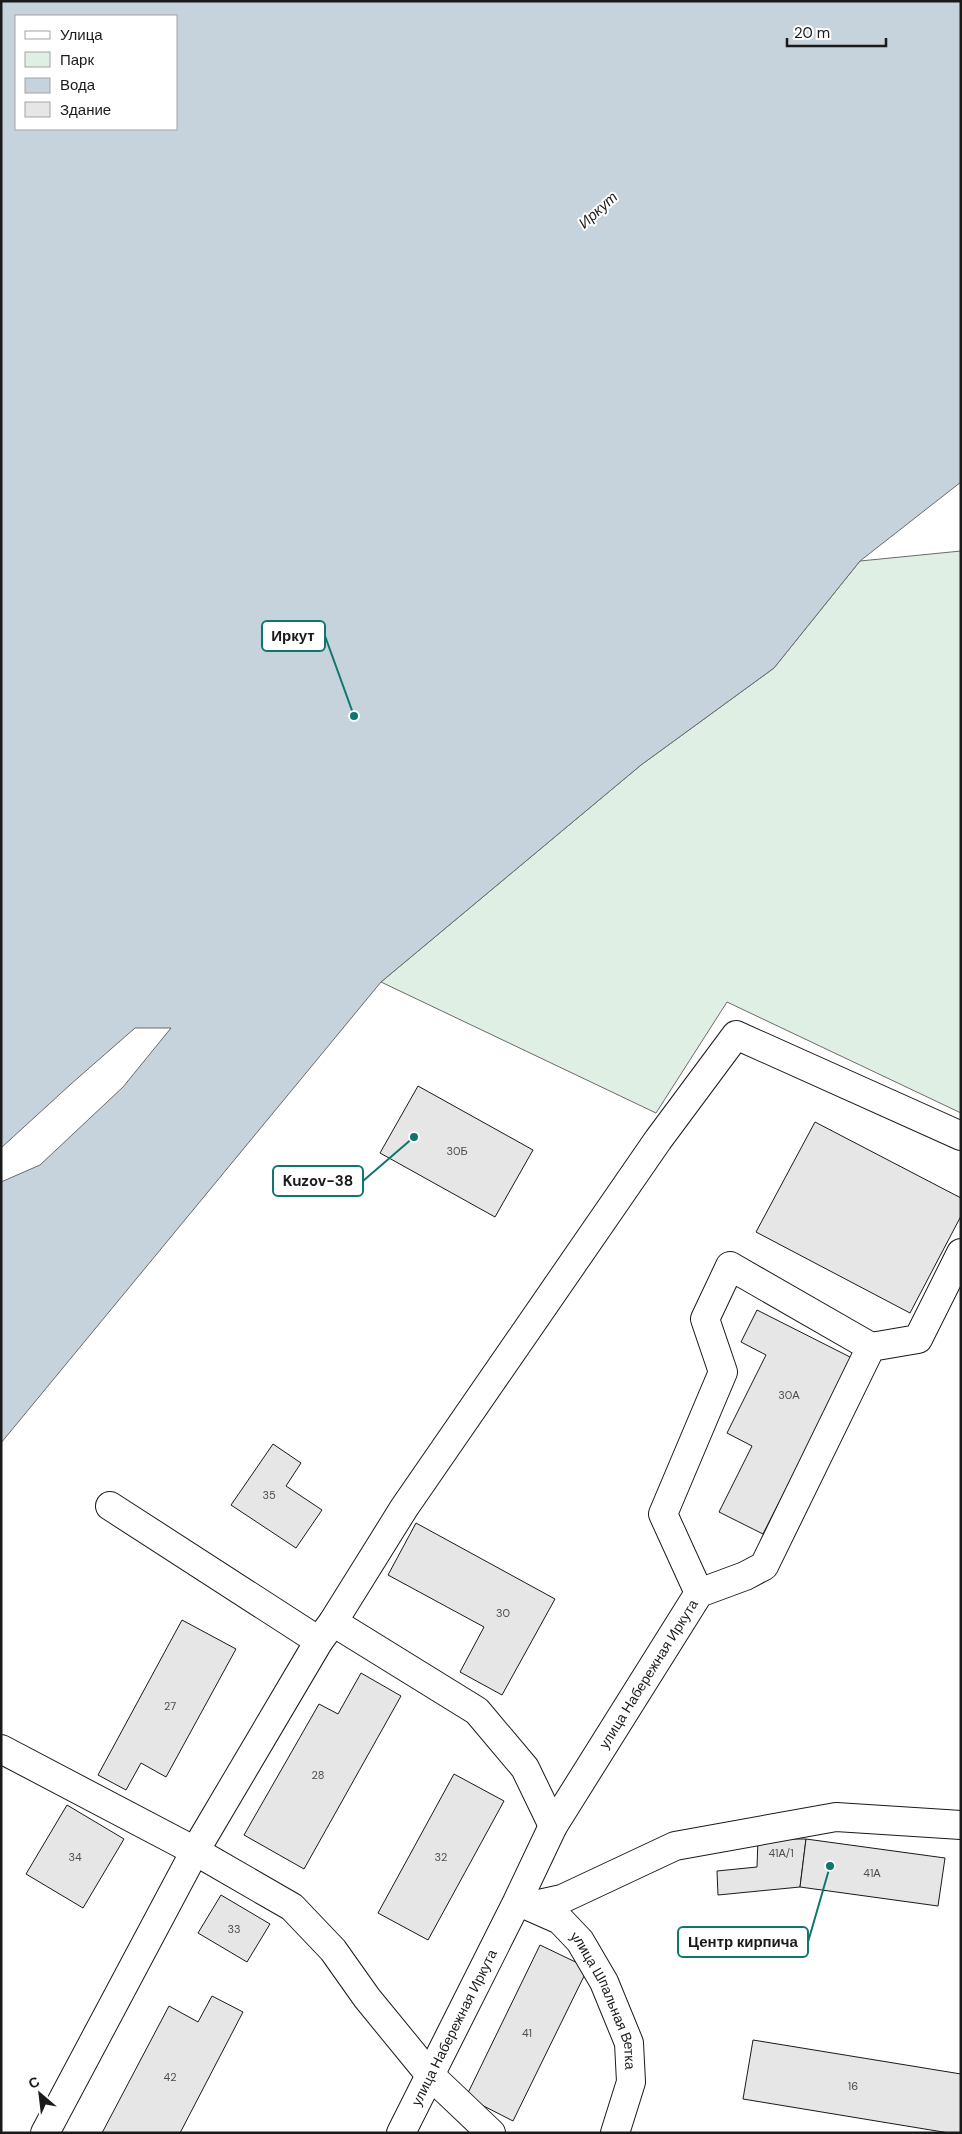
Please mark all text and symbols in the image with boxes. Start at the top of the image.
legend [15,15,178,130]
scale bar [787,15,886,47]
text: 20 m [794,23,830,43]
text: Улица [60,25,103,45]
text: Парк [60,50,94,70]
text: Вода [60,75,96,95]
text: Здание [60,100,111,120]
water label: Иркут [574,187,622,233]
callout: Иркут [262,621,325,651]
text: Иркут [271,626,315,646]
house number: 30Б [446,1144,468,1158]
callout: Kuzov-38 [273,1166,363,1196]
text: Kuzov-38 [283,1171,353,1191]
house number: 30А [778,1388,800,1402]
house number: 35 [262,1488,276,1502]
street label: улица Набережная Иркута [595,1596,702,1752]
house number: 30 [496,1606,510,1620]
house number: 27 [164,1699,176,1713]
house number: 28 [312,1768,324,1782]
house number: 41А/1 [768,1846,794,1860]
house number: 34 [68,1850,82,1864]
house number: 32 [435,1850,447,1864]
house number: 41А [863,1866,881,1880]
house number: 33 [227,1922,241,1936]
street label: улица Шпальная Ветка [566,1927,639,2070]
callout: Центр кирпича [678,1927,808,1957]
text: Центр кирпича [688,1932,799,1952]
street label: улица Набережная Иркута [407,1946,501,2109]
house number: 41 [522,2026,532,2040]
north arrow [15,2069,65,2119]
house number: 42 [163,2070,177,2084]
text: С [25,2072,43,2093]
house number: 16 [848,2079,858,2093]

